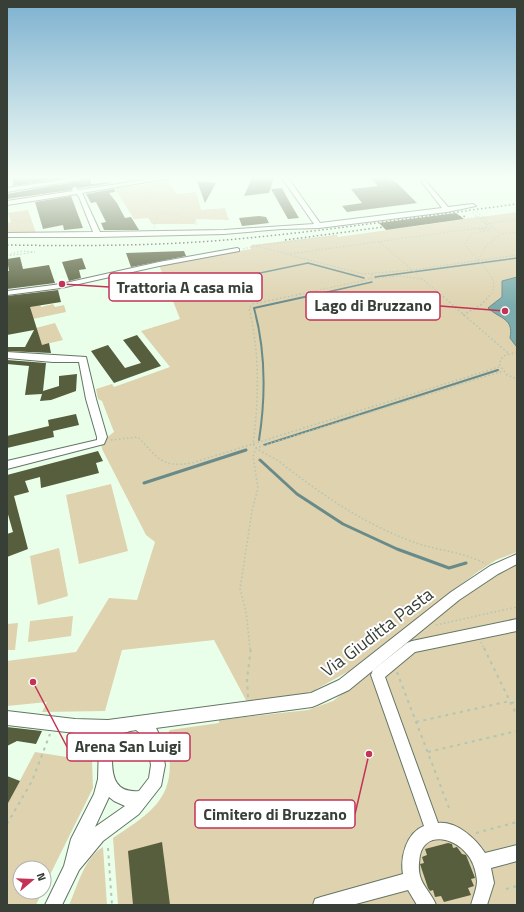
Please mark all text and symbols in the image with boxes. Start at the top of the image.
callout: Trattoria A casa mia [109,273,262,301]
text: Trattoria A casa mia [116,275,254,299]
callout: Lago di Bruzzano [306,292,440,320]
text: Lago di Bruzzano [314,293,432,317]
street label: Via Giuditta Pasta [315,581,439,683]
callout: Arena San Luigi [67,733,190,761]
text: Arena San Luigi [75,734,181,758]
callout: Cimitero di Bruzzano [195,800,355,828]
text: Cimitero di Bruzzano [203,802,347,826]
north arrow [12,860,52,900]
text: N [33,871,50,883]

